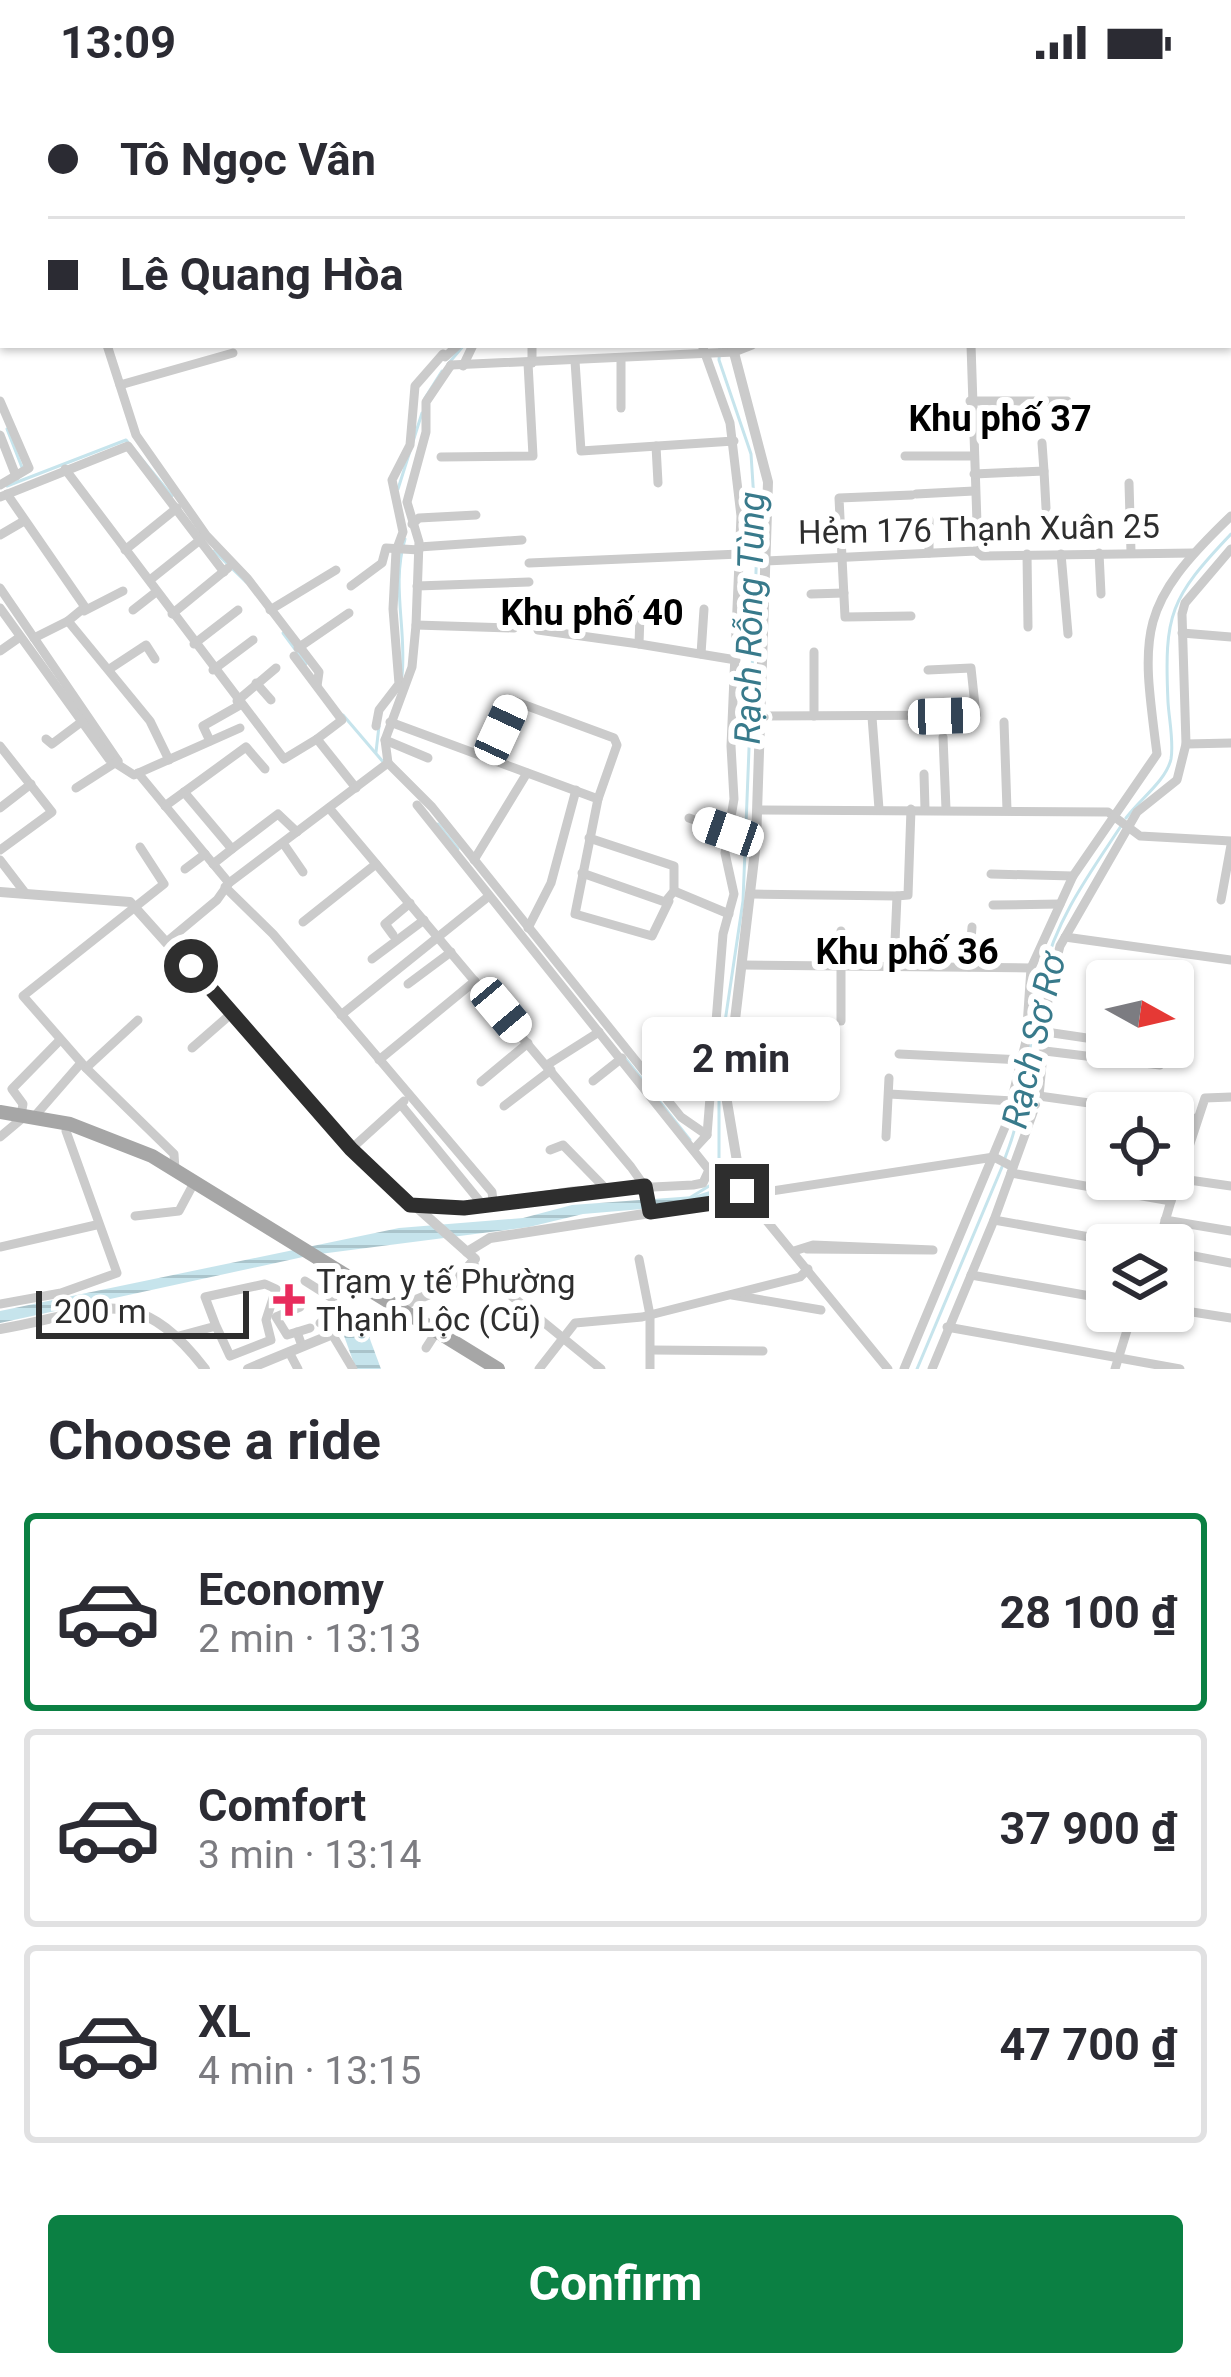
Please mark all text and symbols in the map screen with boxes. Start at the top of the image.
text: 13:09 [60,16,176,69]
text: Tô Ngọc Vân [120,133,376,186]
text: Lê Quang Hòa [120,248,404,301]
district label: Khu phố 37 [908,398,1092,440]
water label: Rạch Rỗng Tùng [727,491,773,745]
street label: Hẻm 176 Thạnh Xuân 25 [798,506,1160,552]
district label: Khu phố 40 [500,592,684,634]
car [469,690,533,770]
car [907,697,981,735]
car [688,803,768,861]
district label: Khu phố 36 [815,931,999,973]
route start [164,939,218,993]
water label: Rạch Sơ Rơ [994,947,1075,1132]
north arrow [1086,960,1194,1068]
map controls [1086,960,1194,1332]
car [464,971,538,1049]
callout: 2 min [643,1017,841,1101]
text: 2 min [692,1036,790,1082]
button: locate [1086,1092,1194,1200]
route end [715,1164,769,1218]
button: layers [1086,1224,1194,1332]
place label: Trạm y tế Phường Thạnh Lộc (Cũ) [316,1262,575,1339]
marker: Trạm y tế Phường Thạnh Lộc (Cũ) [273,1284,305,1316]
scale bar [36,1285,249,1338]
text: 200 m [54,1292,147,1331]
text: Choose a ride [48,1409,381,1472]
icon: car [54,1558,162,1666]
text: Economy [198,1563,384,1616]
text: 28 100 ₫ [1000,1586,1177,1639]
text: 2 min · 13:13 [198,1616,421,1662]
icon: car [54,1774,162,1882]
text: Comfort [198,1779,366,1832]
text: 37 900 ₫ [1000,1802,1177,1855]
text: 3 min · 13:14 [198,1832,421,1878]
icon: car [54,1990,162,2098]
text: XL [198,1995,251,2048]
text: 47 700 ₫ [1000,2018,1177,2071]
text: 4 min · 13:15 [198,2048,421,2094]
button: Confirm [48,2215,1183,2353]

